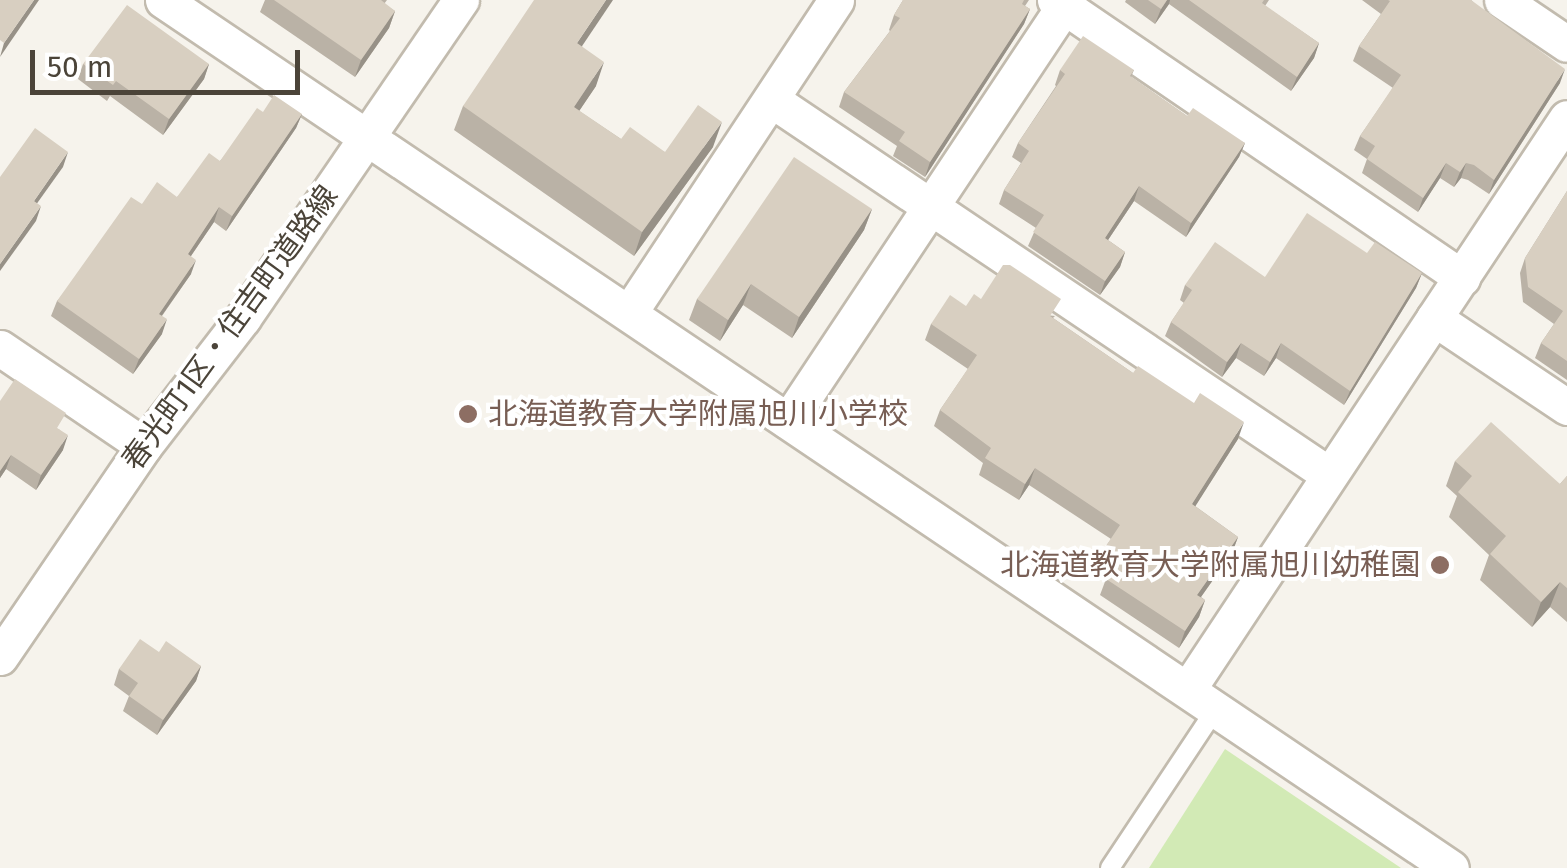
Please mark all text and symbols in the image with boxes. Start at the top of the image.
scale bar [35,30,305,92]
text: 50 m [47,49,112,85]
street label: 春光町1区・住吉町道路線 [115,179,345,477]
place label: 北海道教育大学附属旭川小学校 [488,396,908,432]
marker: 北海道教育大学附属旭川小学校 [457,403,479,425]
place label: 北海道教育大学附属旭川幼稚園 [1000,547,1420,583]
marker: 北海道教育大学附属旭川幼稚園 [1429,554,1451,576]

